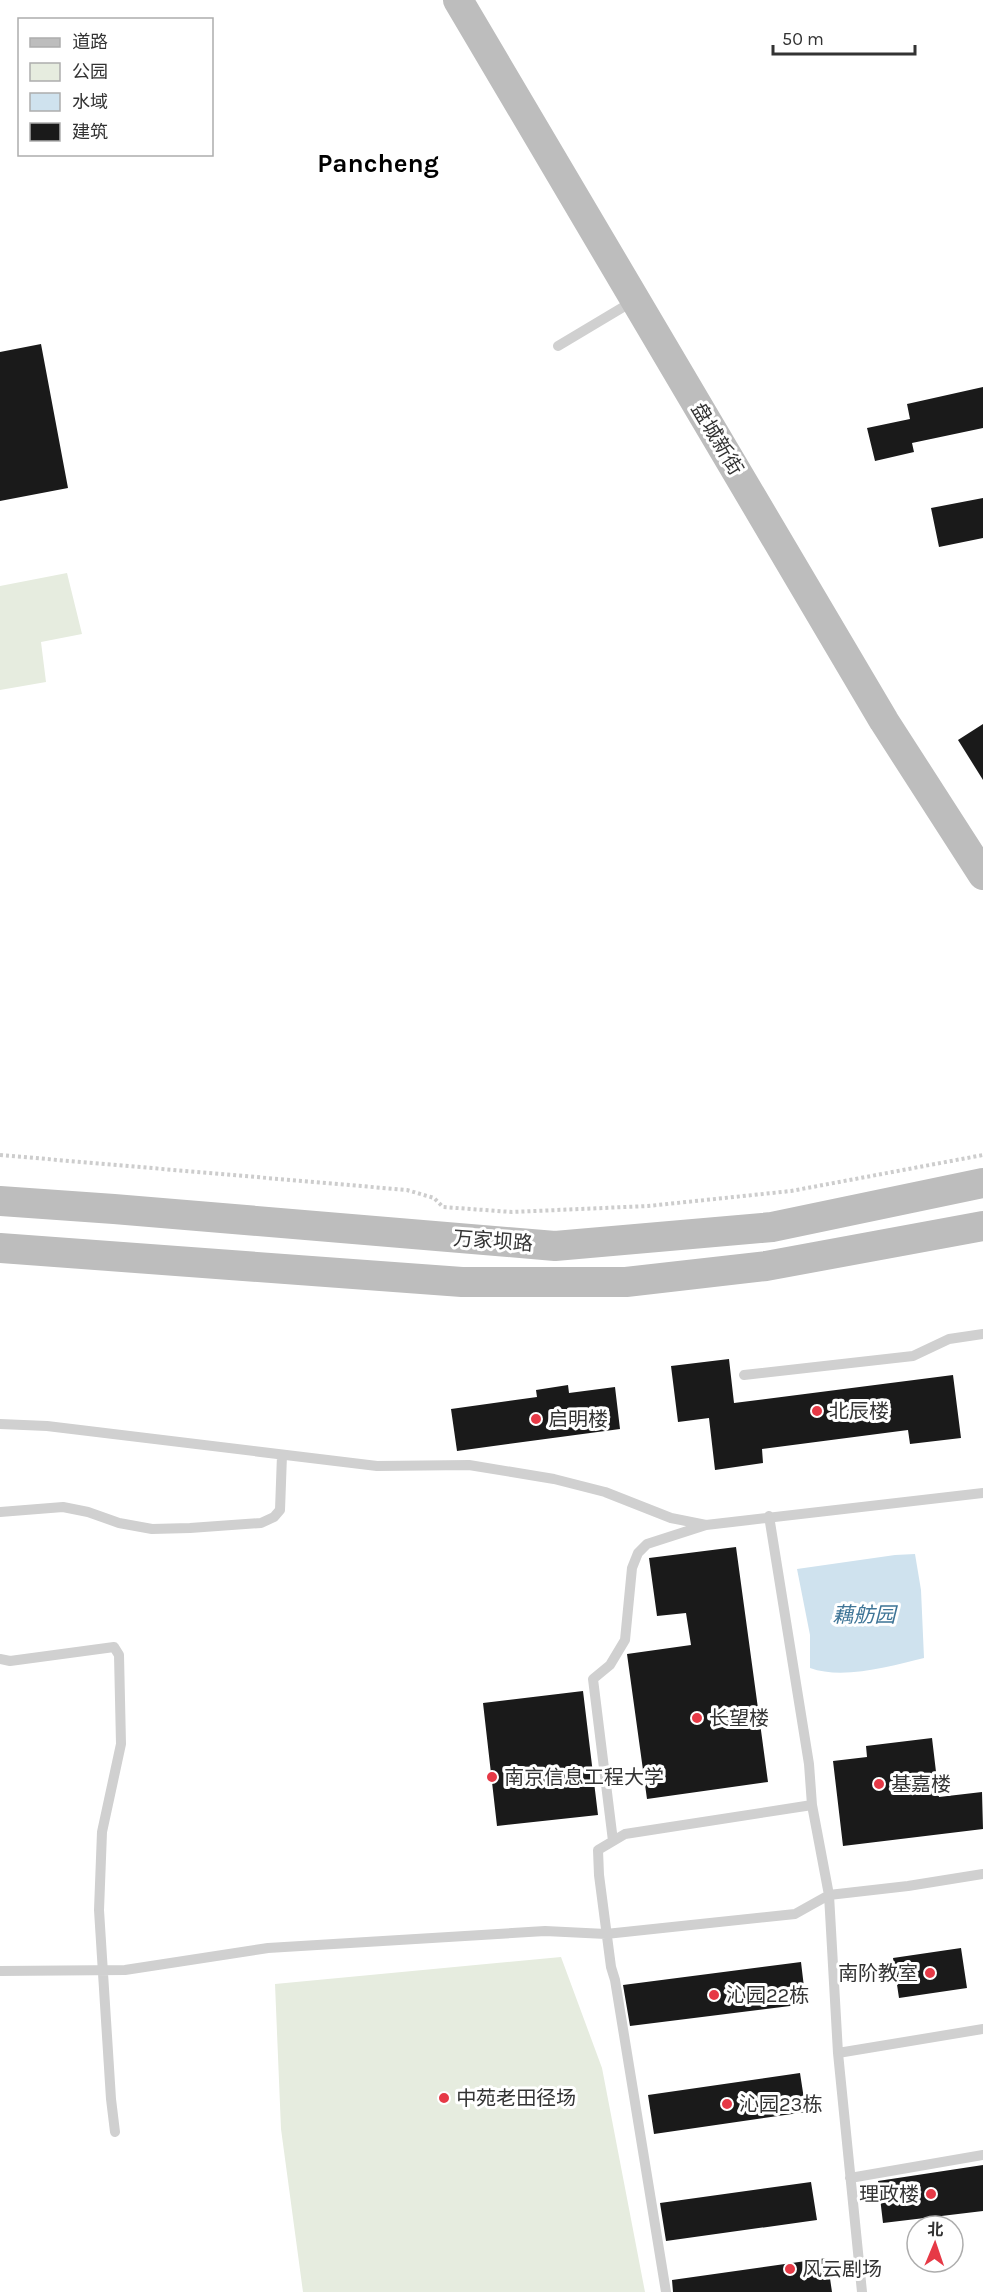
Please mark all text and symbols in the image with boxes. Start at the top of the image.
legend [18,18,213,156]
scale bar [773,18,916,56]
text: 50 m [782,28,824,50]
text: 道路 [72,31,108,53]
text: 公园 [72,61,108,83]
text: 水域 [72,91,108,113]
text: 建筑 [72,121,108,143]
district label: Pancheng [317,148,439,179]
street label: 盘城新街 [687,399,747,479]
street label: 万家坝路 [452,1227,534,1255]
place label: 北辰楼 [829,1400,889,1423]
marker: 北辰楼 [810,1404,824,1418]
place label: 启明楼 [548,1408,608,1431]
marker: 启明楼 [529,1412,543,1426]
water label: 藕舫园 [833,1603,898,1627]
place label: 长望楼 [709,1707,769,1730]
marker: 长望楼 [690,1711,704,1725]
place label: 南京信息工程大学 [504,1766,664,1789]
marker: 南京信息工程大学 [485,1770,499,1784]
place label: 基嘉楼 [891,1773,951,1796]
marker: 基嘉楼 [872,1777,886,1791]
place label: 南阶教室 [838,1962,918,1985]
marker: 南阶教室 [923,1966,937,1980]
place label: 沁园22栋 [726,1984,809,2007]
marker: 沁园22栋 [707,1988,721,2002]
place label: 中苑老田径场 [456,2087,576,2110]
marker: 中苑老田径场 [437,2091,451,2105]
place label: 沁园23栋 [739,2093,822,2116]
marker: 沁园23栋 [720,2097,734,2111]
place label: 理政楼 [859,2183,919,2206]
marker: 理政楼 [924,2187,938,2201]
north arrow [905,2214,965,2274]
text: 北 [927,2220,944,2239]
place label: 风云剧场 [802,2258,882,2281]
marker: 风云剧场 [783,2262,797,2276]

